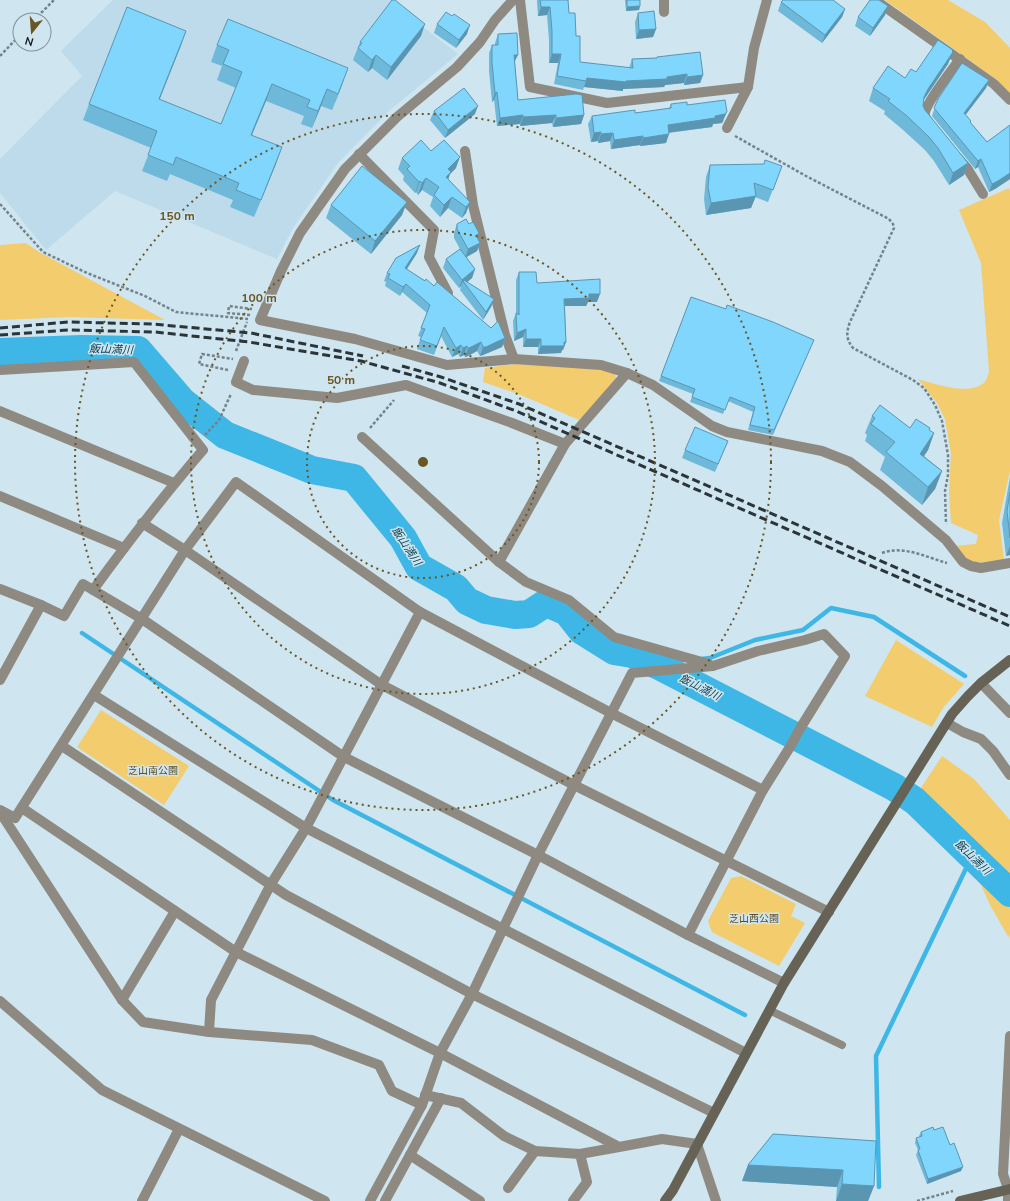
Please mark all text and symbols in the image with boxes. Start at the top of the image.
north arrow [12,12,52,52]
text: N [23,33,35,49]
text: 150 m [159,208,195,224]
text: 100 m [241,290,277,306]
water label: 飯山満川 [89,341,134,358]
text: 50 m [327,372,355,388]
centre of rings [416,455,430,469]
water label: 飯山満川 [388,524,426,570]
water label: 飯山満川 [677,671,724,705]
park label: 芝山南公園 [128,764,178,778]
water label: 飯山満川 [952,837,994,879]
park label: 芝山西公園 [729,912,779,926]

